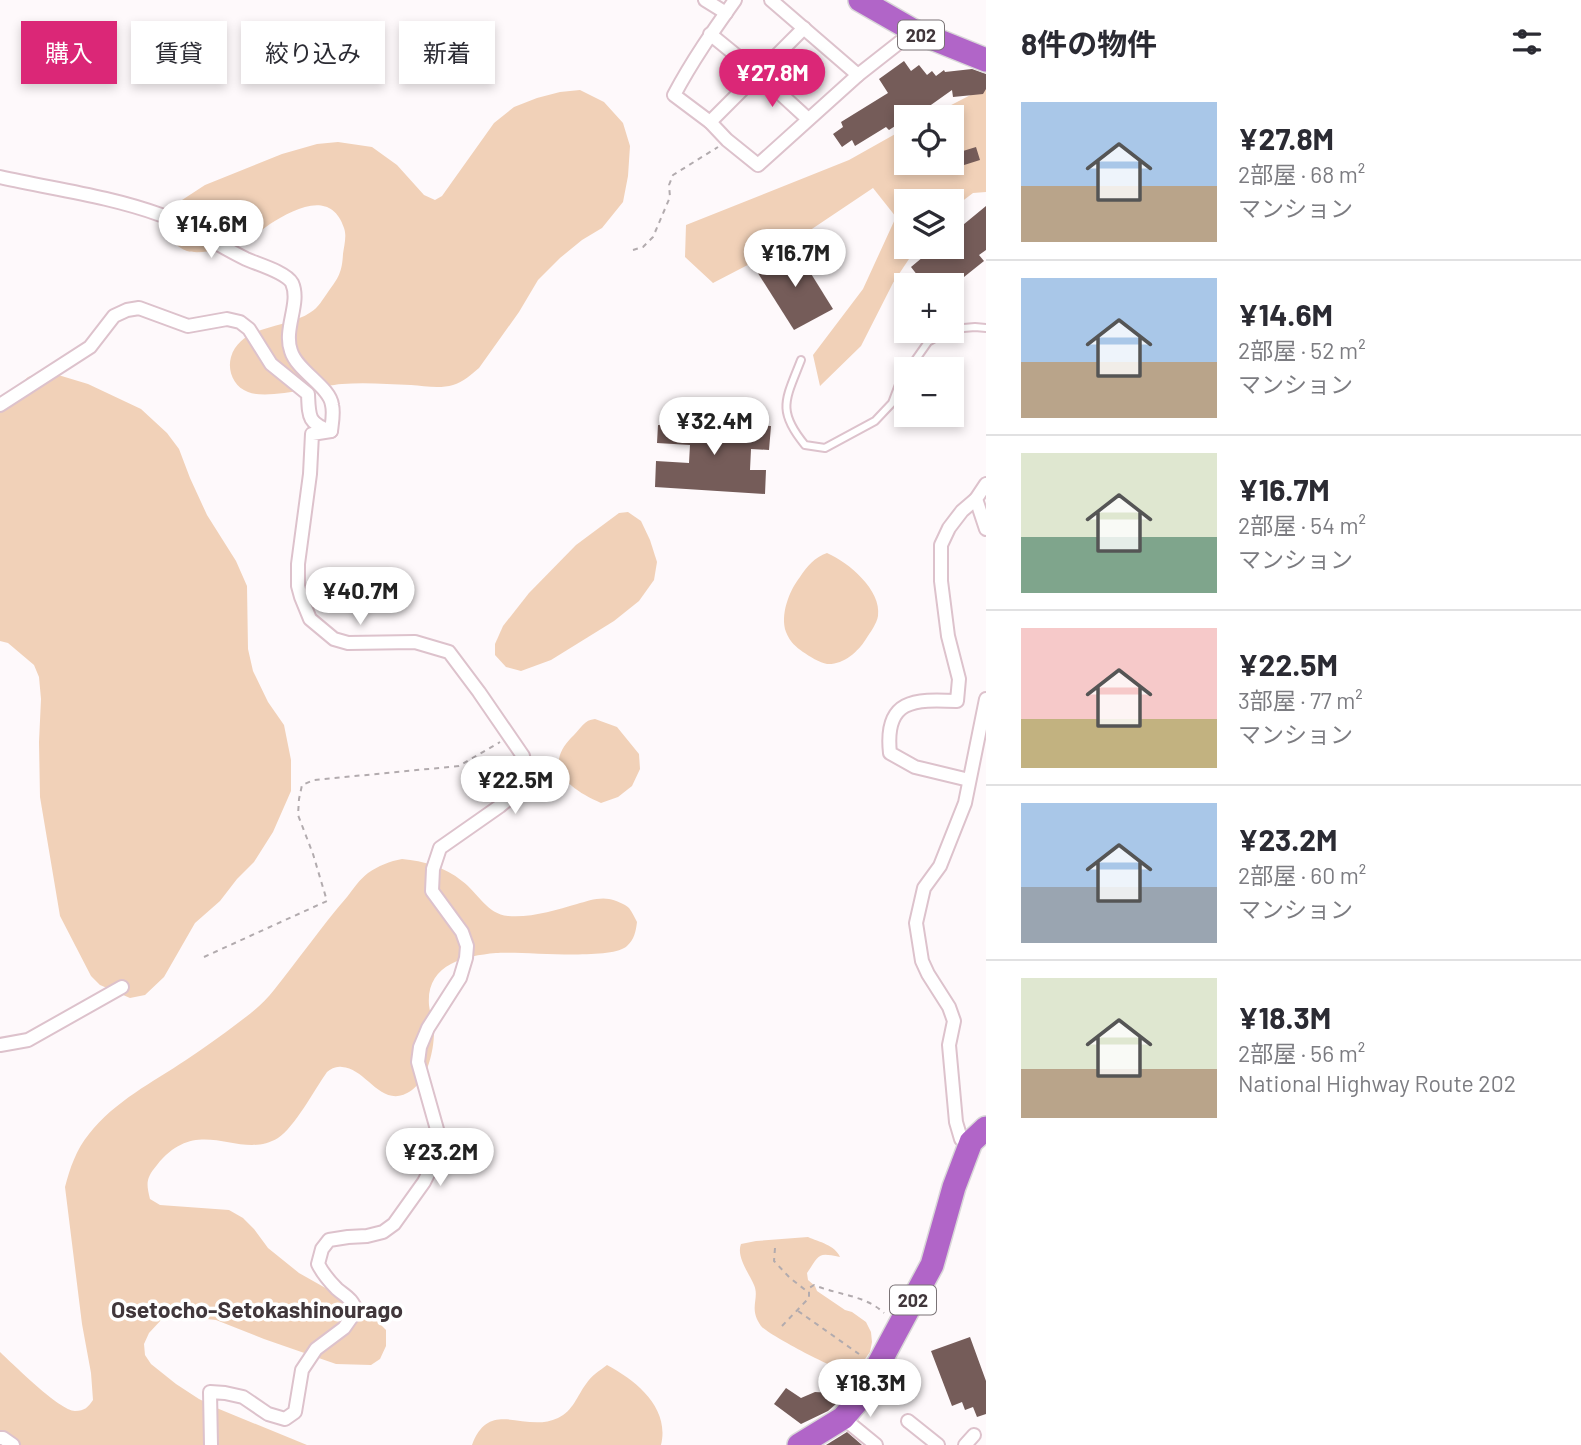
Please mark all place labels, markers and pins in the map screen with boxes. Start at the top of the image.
pin: ¥27.8M [715,50,829,109]
pin: ¥14.6M [154,201,268,260]
pin: ¥16.7M [738,230,852,289]
pin: ¥32.4M [657,398,771,457]
pin: ¥40.7M [303,568,417,627]
pin: ¥22.5M [458,756,572,816]
pin: ¥23.2M [383,1128,497,1188]
pin: ¥18.3M [813,1360,927,1419]

